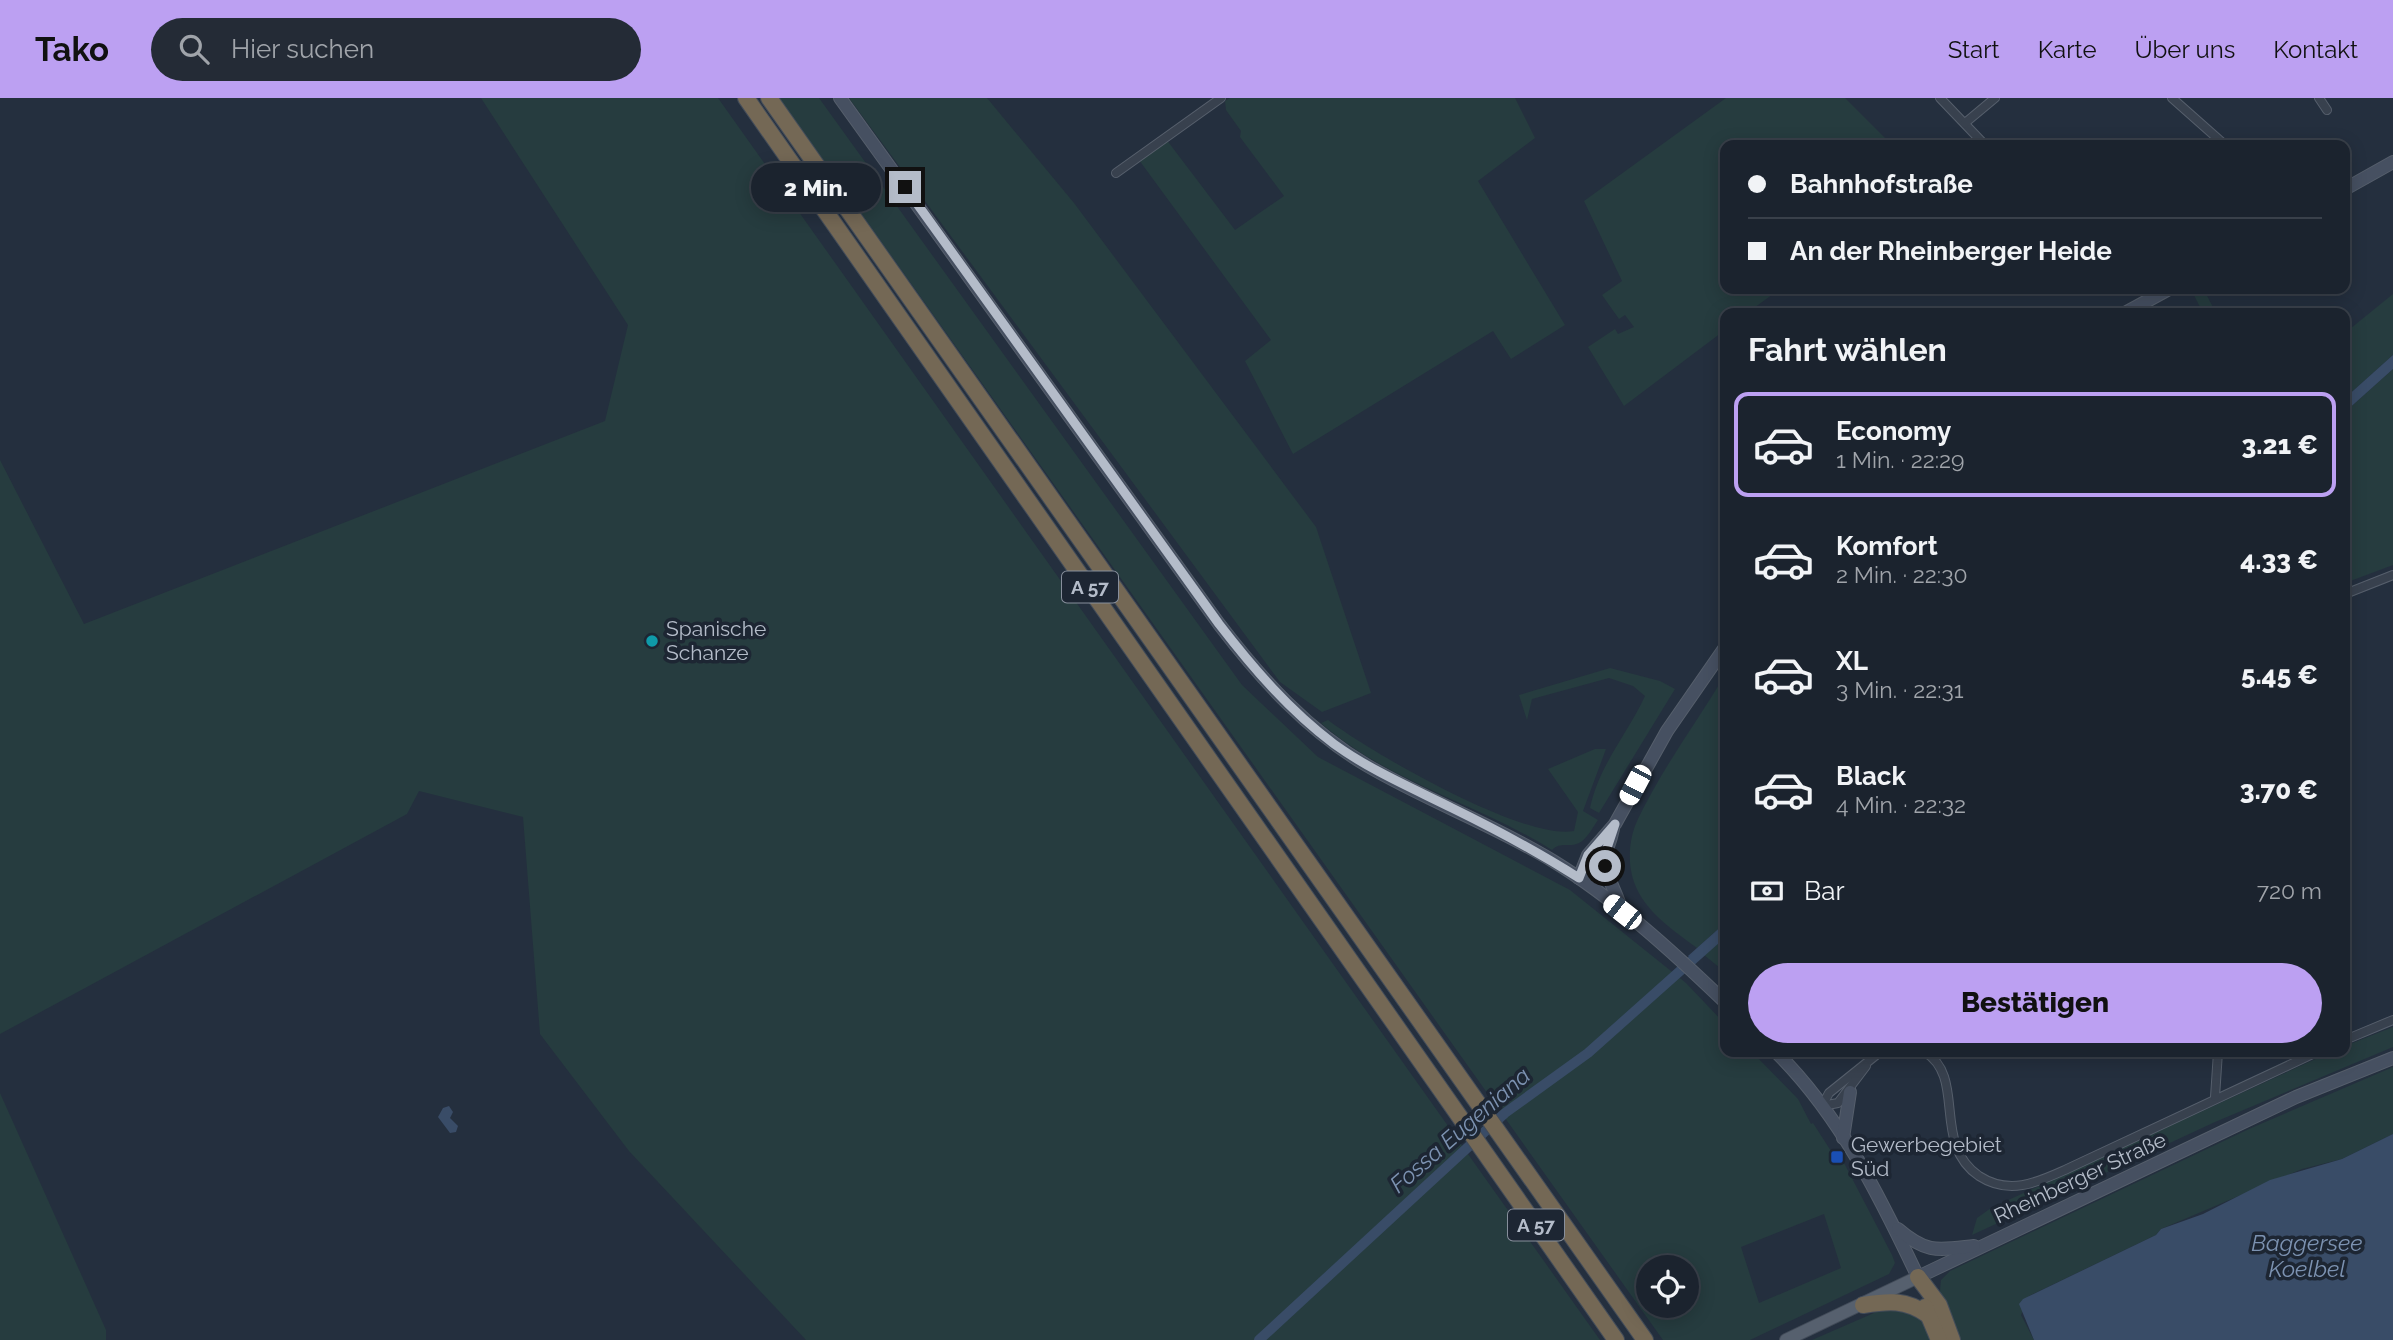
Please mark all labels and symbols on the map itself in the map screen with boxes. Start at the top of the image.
callout: 2 Min. [751,162,880,212]
route end [889,171,921,203]
road number: A 57 [1062,572,1118,602]
place label: Spanische Schanze [666,616,766,665]
marker: Spanische Schanze [644,633,660,649]
car [1616,762,1655,808]
route start [1589,850,1621,882]
car [1599,891,1646,933]
water label: Fossa Eugeniana [1384,1061,1535,1198]
street label: Rheinberger Straße [1990,1127,2170,1228]
place label: Gewerbegebiet Süd [1851,1132,2002,1181]
marker: Gewerbegebiet Süd [1829,1149,1845,1165]
road number: A 57 [1508,1210,1564,1240]
water label: Baggersee Koelbel [2251,1229,2363,1282]

